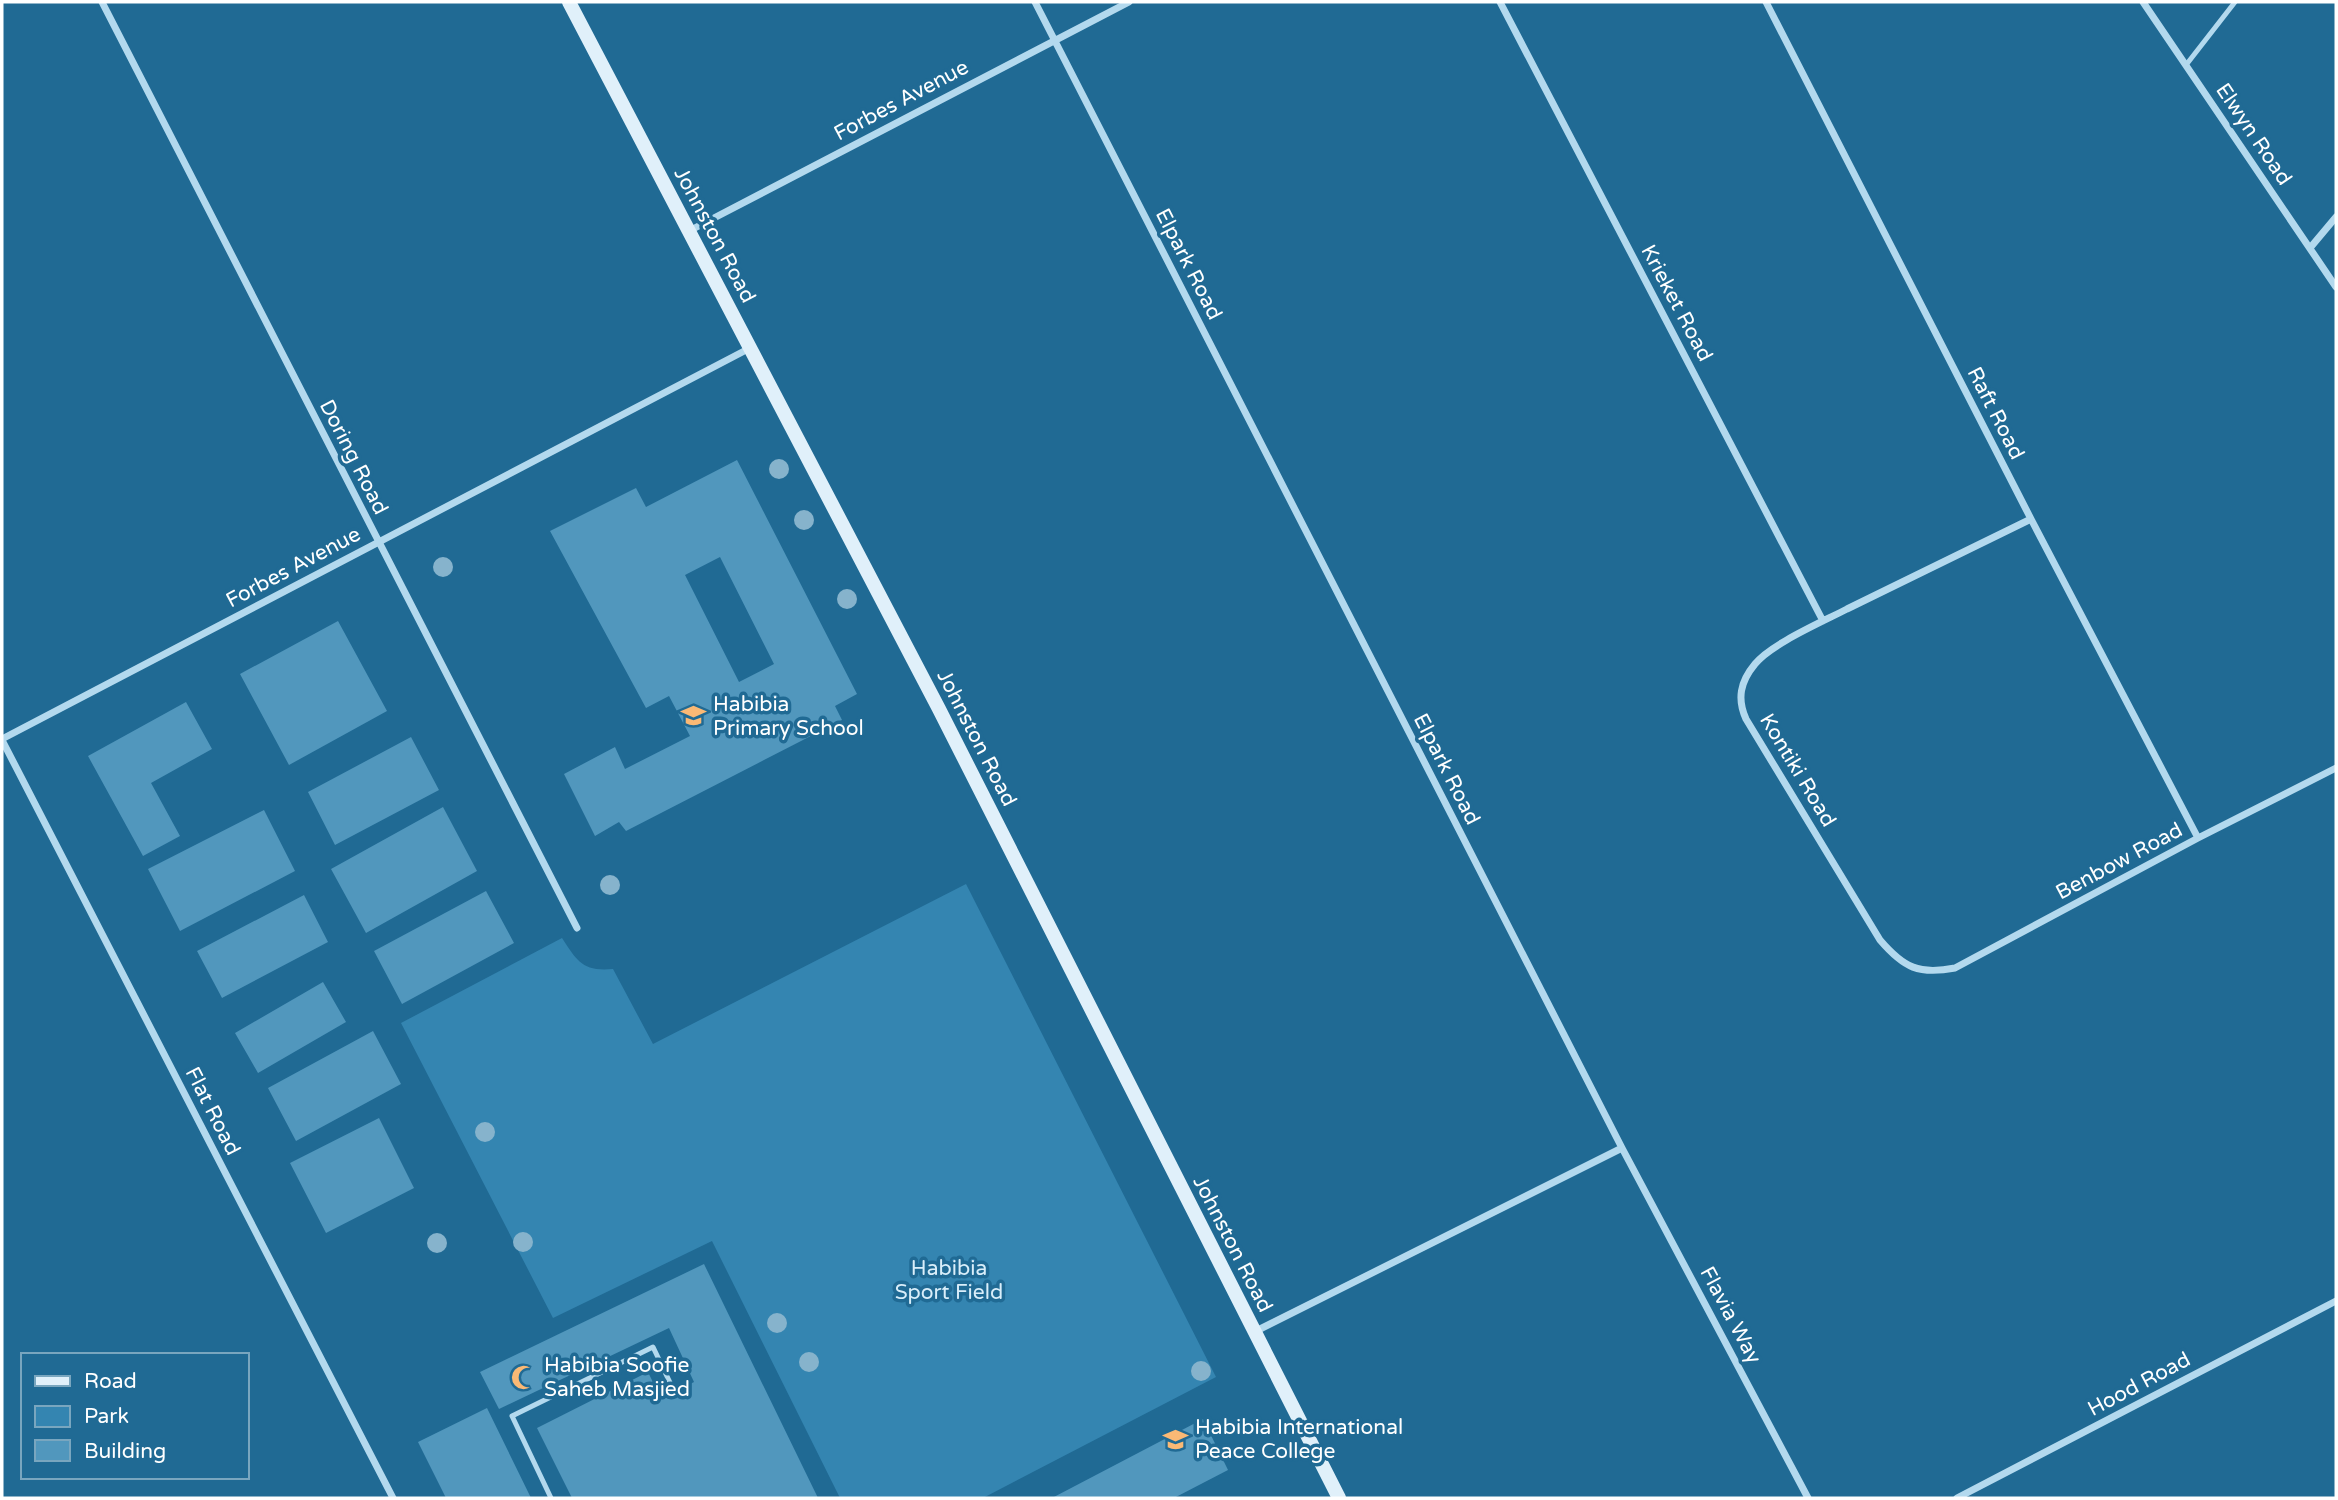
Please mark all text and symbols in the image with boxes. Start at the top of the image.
street label: Forbes Avenue [830,54,973,146]
street label: Elwyn Road [2210,79,2297,190]
street label: Johnston Road [668,163,761,307]
street label: Elpark Road [1150,204,1227,324]
street label: Krieket Road [1635,241,1718,366]
street label: Raft Road [1962,363,2030,464]
street label: Doring Road [314,396,393,519]
street label: Forbes Avenue [222,521,365,613]
street label: Johnston Road [931,666,1022,811]
place label: Habibia Primary School [713,692,864,741]
school or university icon: Habibia Primary School [679,702,707,730]
street label: Elpark Road [1408,709,1485,829]
street label: Kontiki Road [1754,709,1841,831]
street label: Benbow Road [2052,818,2187,905]
street label: Flat Road [180,1063,245,1160]
street label: Johnston Road [1187,1172,1278,1317]
park label: Habibia Sport Field [895,1256,1003,1305]
street label: Flavia Way [1695,1262,1767,1368]
street label: Hood Road [2084,1347,2195,1422]
legend [21,1353,248,1479]
place label: Habibia Soofie Saheb Masjied [544,1353,690,1402]
mosque icon: Habibia Soofie Saheb Masjied [510,1363,538,1391]
text: Road [84,1369,137,1394]
text: Park [84,1404,129,1429]
place label: Habibia International Peace College [1195,1415,1403,1464]
school or university icon: Habibia International Peace College [1161,1425,1189,1453]
text: Building [84,1439,166,1464]

